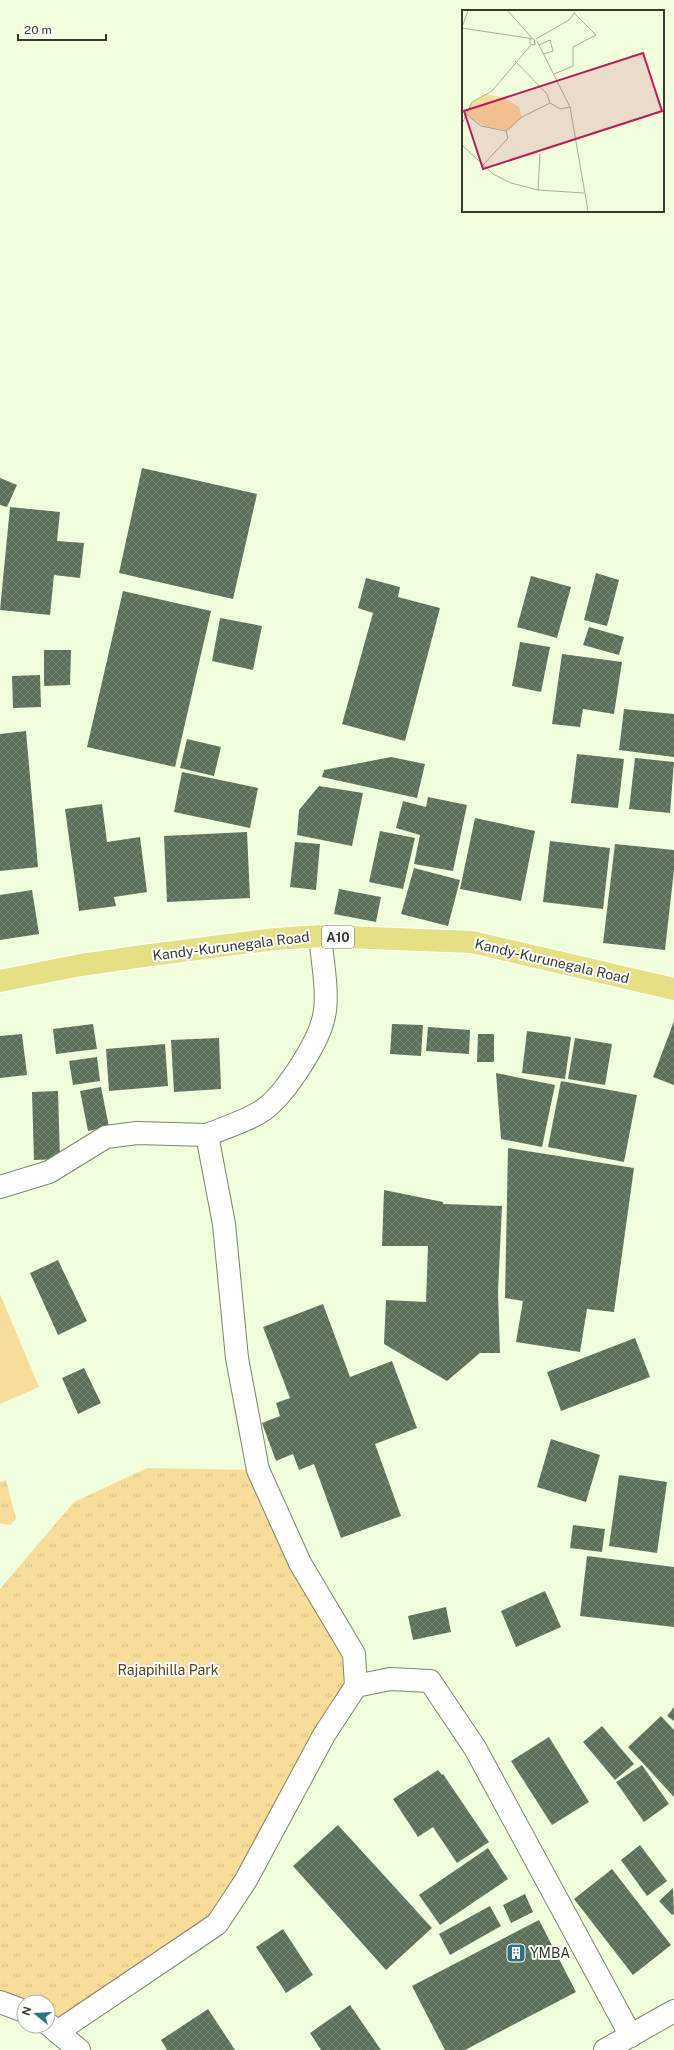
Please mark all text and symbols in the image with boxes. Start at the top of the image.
inset map [462,10,664,212]
scale bar [18,16,106,42]
text: 20 m [24,23,52,37]
road number: A10 [322,926,354,948]
street label: Kandy-Kurunegala Road [152,928,310,964]
street label: Kandy-Kurunegala Road [473,935,631,987]
park label: Rajapihilla Park [117,1662,219,1678]
building icon: YMBA [505,1942,527,1964]
place label: YMBA [530,1945,570,1961]
north arrow [16,1994,56,2034]
text: N [19,2005,34,2017]

